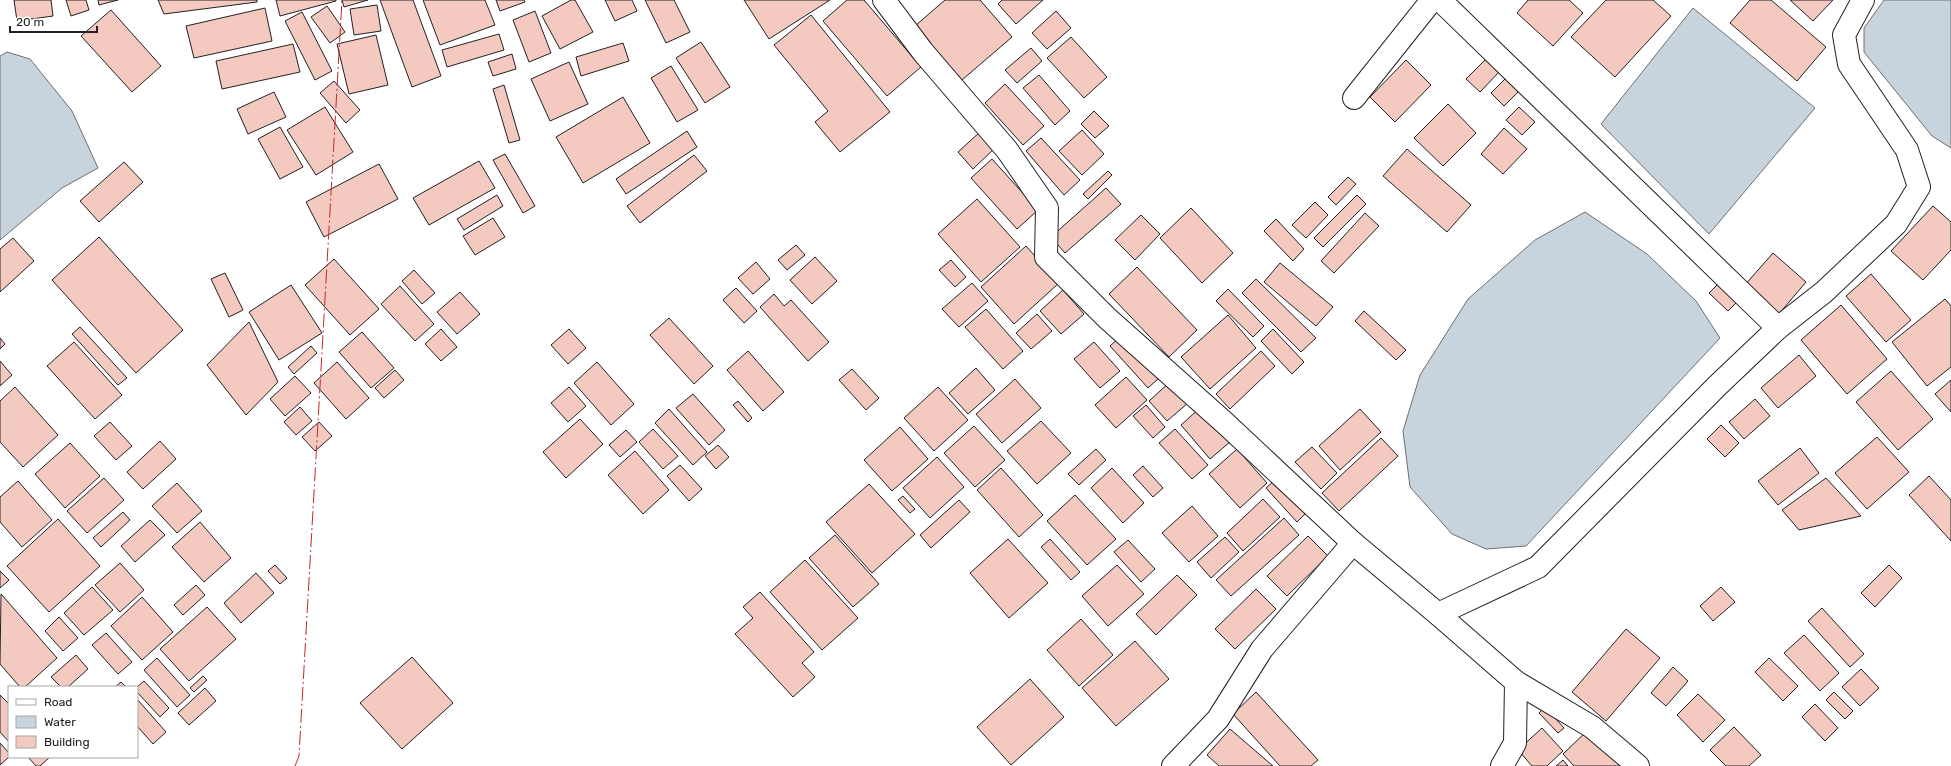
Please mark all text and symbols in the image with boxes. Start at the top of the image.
scale bar [10,8,97,34]
text: 20 m [16,15,44,29]
legend [8,686,138,758]
text: Road [44,695,72,709]
text: Water [44,715,76,729]
text: Building [44,735,90,749]

